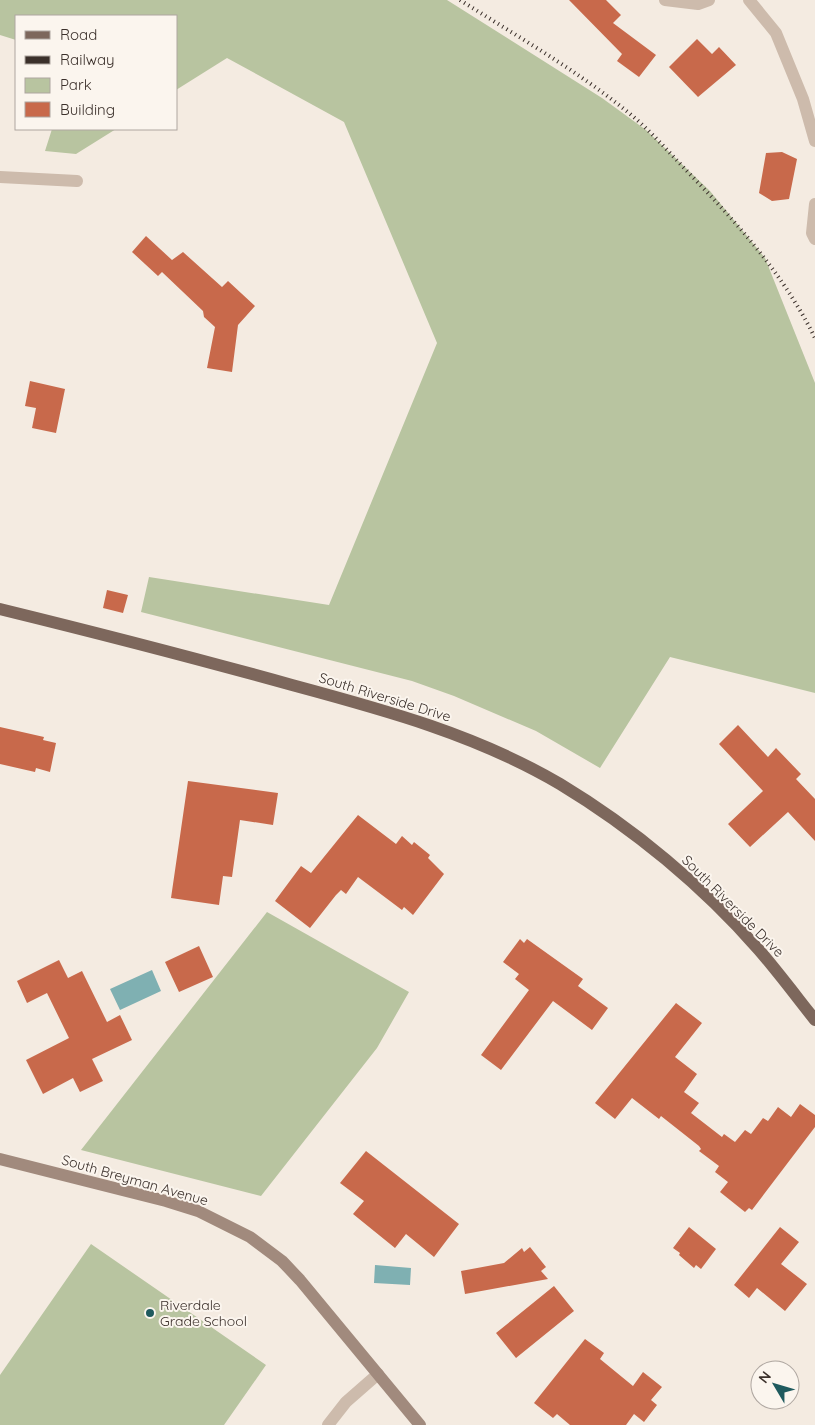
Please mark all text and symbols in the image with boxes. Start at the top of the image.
legend [15,15,178,130]
text: Road [60,25,97,44]
text: Railway [60,50,115,69]
text: Park [60,75,92,94]
text: Building [60,100,115,119]
street label: South Riverside Drive [317,668,453,726]
street label: South Riverside Drive [678,851,788,961]
street label: South Breyman Avenue [60,1150,211,1210]
place label: Riverdale Grade School [160,1296,247,1330]
marker: Riverdale Grade School [144,1307,156,1319]
north arrow [750,1360,800,1410]
text: N [754,1367,775,1387]

